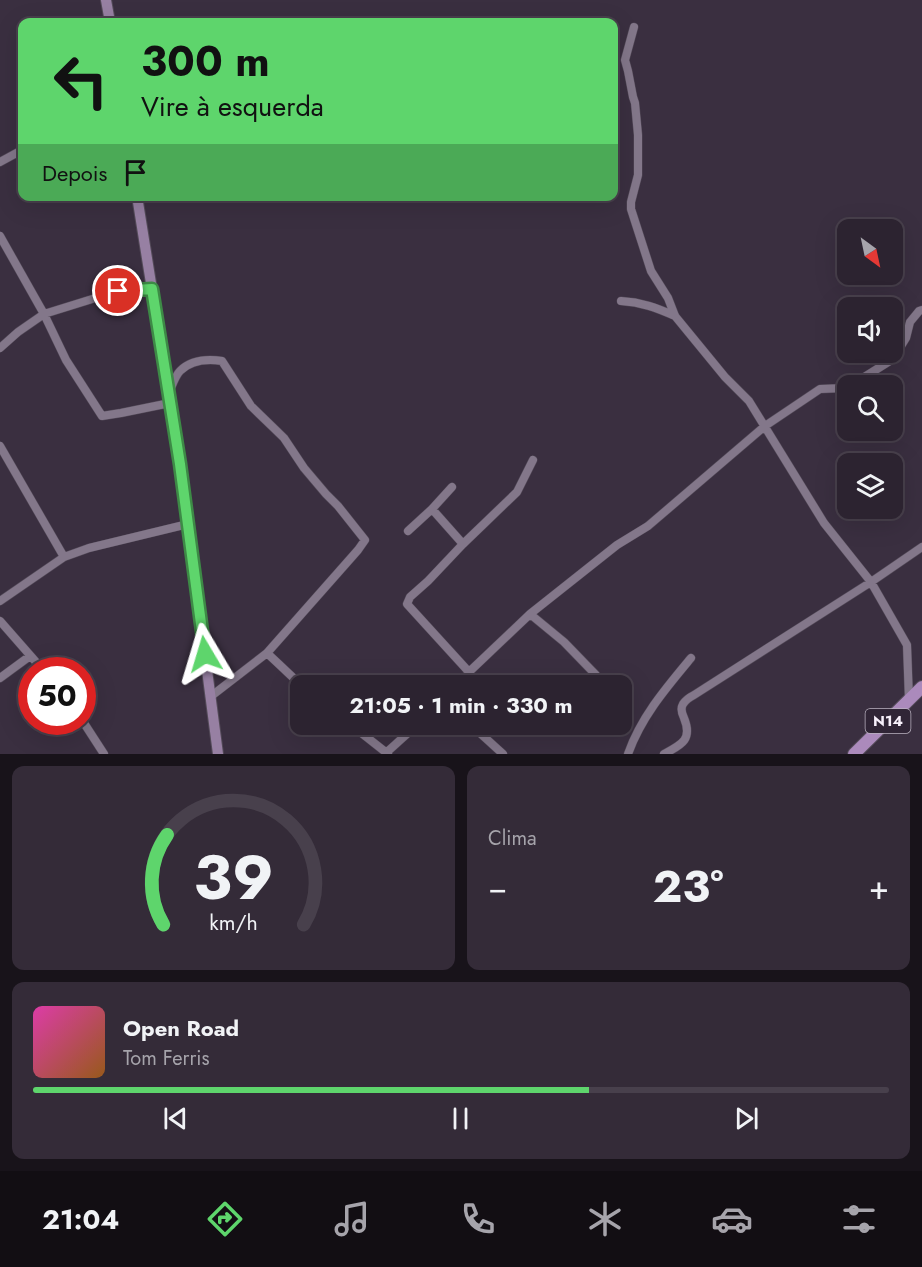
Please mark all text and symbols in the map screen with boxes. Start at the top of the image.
text: 300 m [141,31,270,92]
icon: left [42,42,120,120]
text: Vire à esquerda [141,87,324,126]
icon: arrive [119,156,152,189]
text: Depois [42,157,107,189]
north arrow [837,219,903,285]
map controls [837,219,903,519]
pin [92,265,143,316]
icon: arrive [101,274,134,307]
button: sound [837,297,903,363]
button: search [837,375,903,441]
button: layers [837,453,903,519]
position arrow [173,622,237,686]
speed limit sign: 50 [18,657,96,735]
text: 21:05 · 1 min · 330 m [349,689,573,721]
road number: N14 [866,709,910,733]
text: Clima [488,824,537,853]
text: 39 [193,832,274,922]
text: 23° [653,854,724,919]
text: − [488,864,507,911]
text: + [869,864,889,911]
text: km/h [209,907,258,938]
text: Open Road [123,1012,239,1044]
text: Tom Ferris [123,1044,210,1073]
icon: previous [159,1102,192,1135]
icon: pause [444,1102,477,1135]
icon: next [730,1102,763,1135]
icon: directions [204,1198,246,1240]
icon: music [331,1198,373,1240]
icon: phone [457,1198,499,1240]
icon: climate [584,1198,626,1240]
icon: car [711,1198,753,1240]
icon: filters [838,1198,880,1240]
text: 21:04 [42,1200,119,1239]

